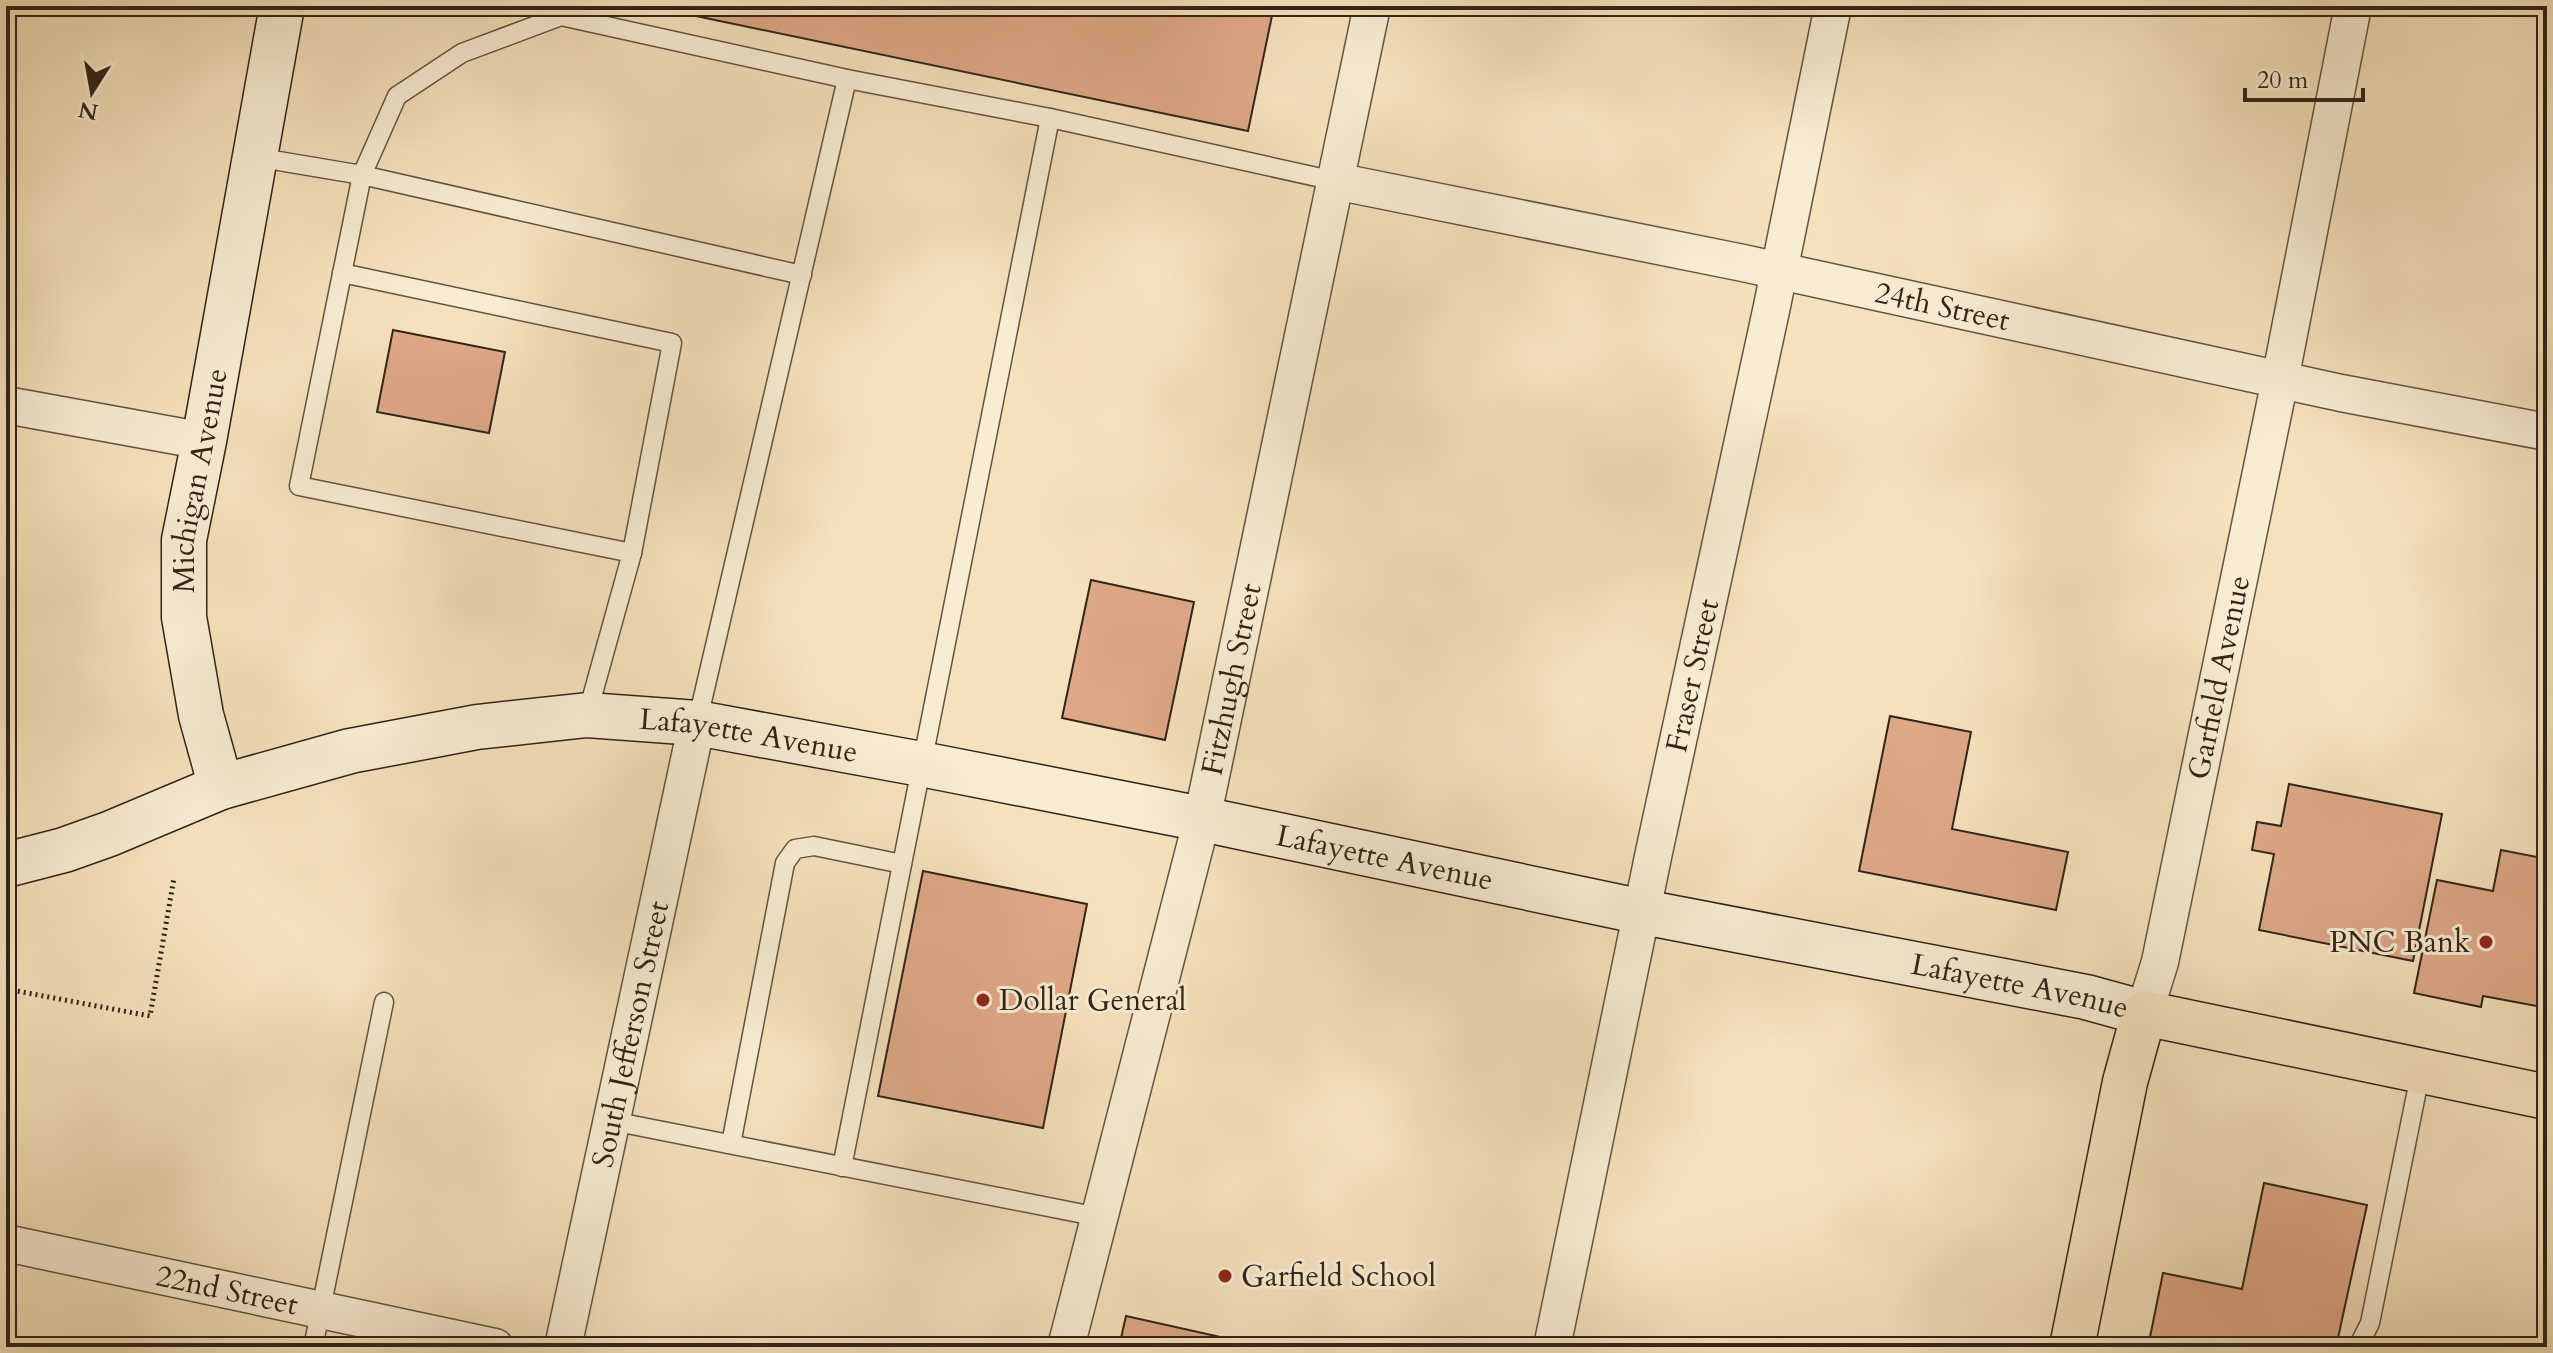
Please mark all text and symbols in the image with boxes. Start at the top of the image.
north arrow [52,52,132,132]
scale bar [2245,52,2363,102]
text: 20 m [2257,64,2309,97]
text: N [76,94,101,127]
street label: 24th Street [1871,272,2014,341]
street label: Michigan Avenue [164,365,238,593]
street label: Garfield Avenue [2178,572,2260,783]
street label: Fitzhugh Street [1192,579,1272,779]
street label: Fraser Street [1656,595,1729,756]
street label: Lafayette Avenue [638,699,861,773]
street label: Lafayette Avenue [1272,815,1497,901]
street label: South Jefferson Street [582,897,679,1171]
place label: PNC Bank [2329,922,2470,963]
marker: PNC Bank [2477,933,2495,951]
street label: Lafayette Avenue [1908,944,2133,1029]
place label: Dollar General [999,980,1187,1021]
marker: Dollar General [974,991,992,1009]
street label: 22nd Street [152,1255,302,1326]
place label: Garfield School [1241,1256,1436,1297]
marker: Garfield School [1216,1267,1234,1285]

